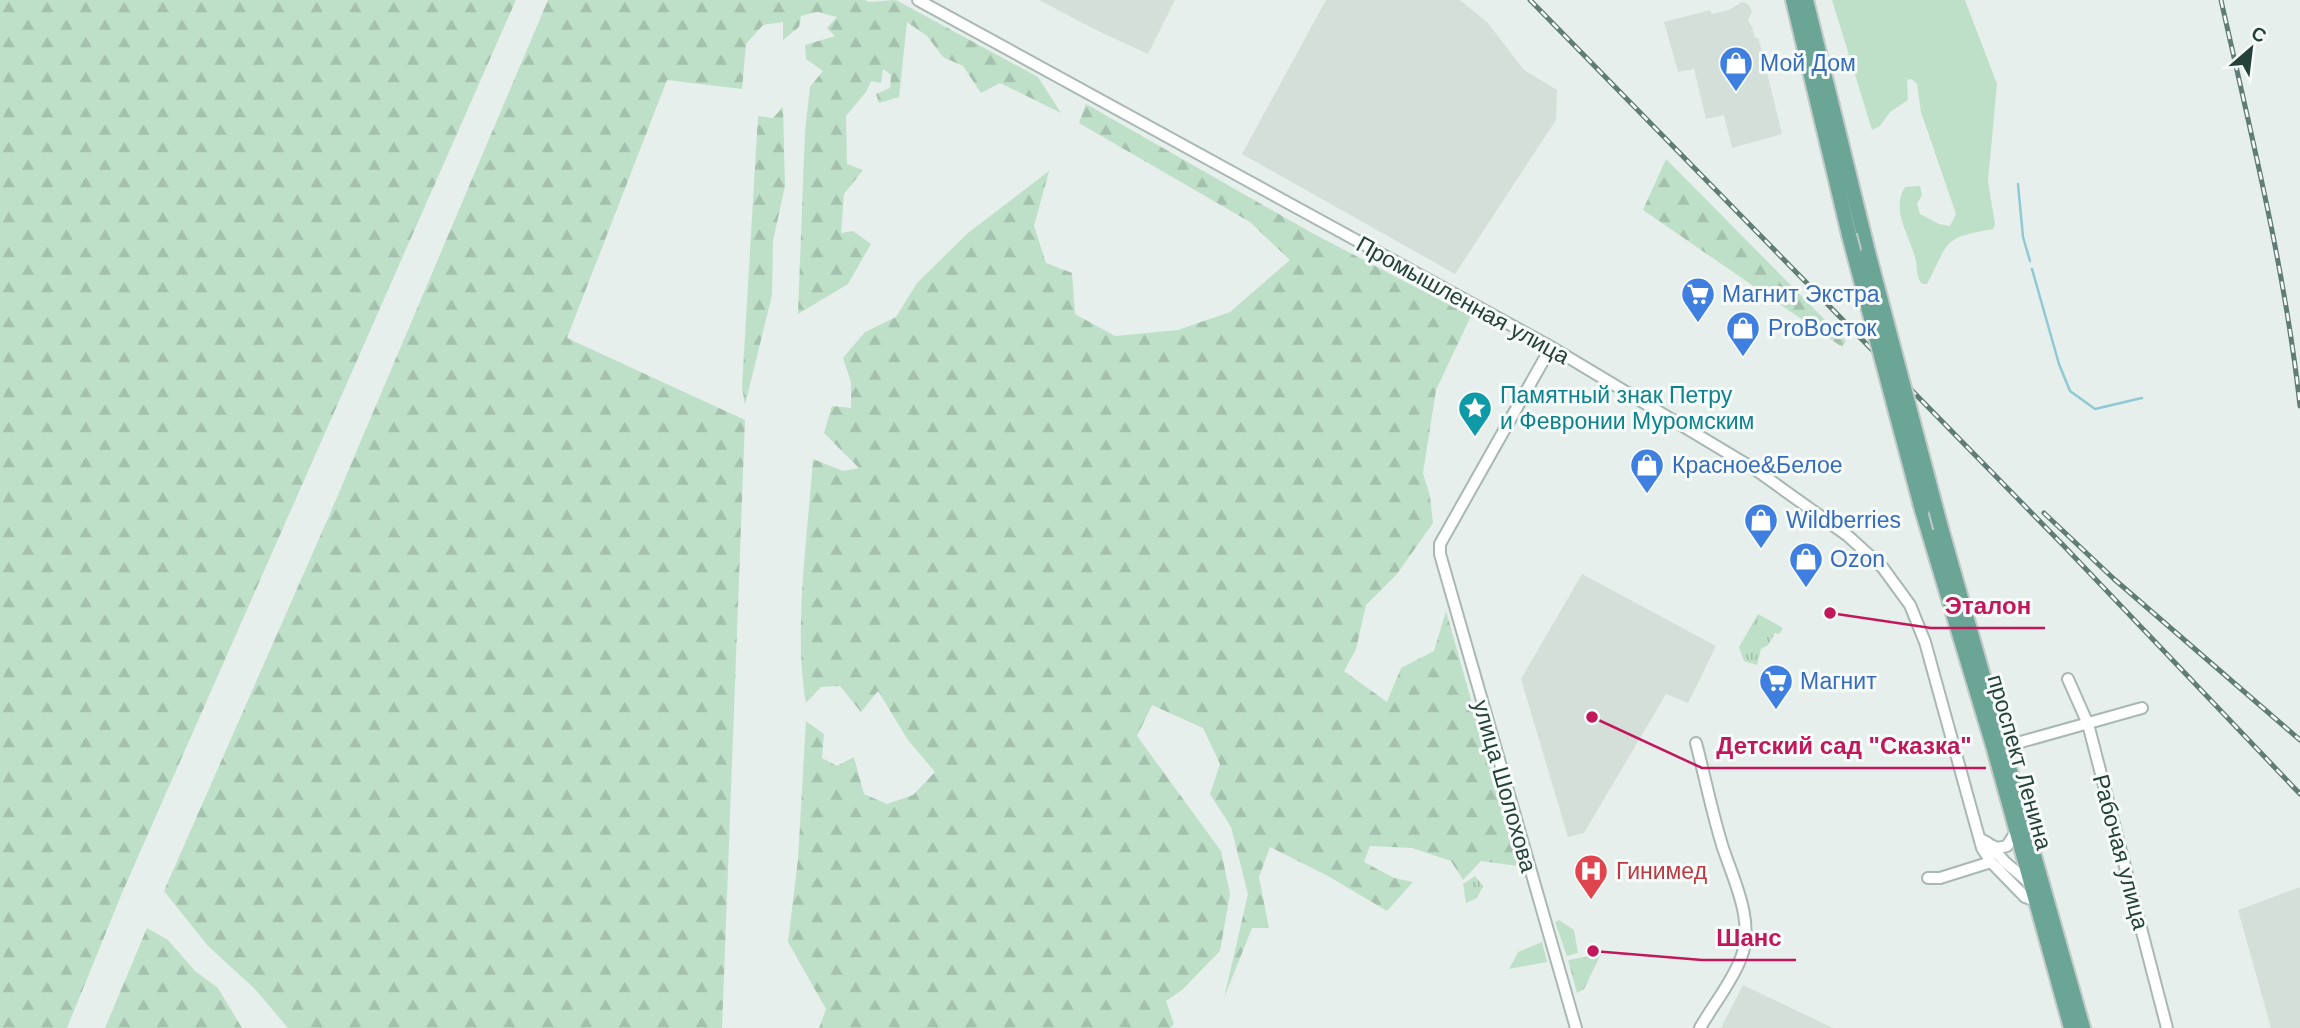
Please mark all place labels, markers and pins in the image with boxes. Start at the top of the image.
shop icon: Мой Дом [1717,44,1755,93]
place label: Мой Дом [1760,50,1856,76]
supermarket icon: Магнит Экстра [1679,275,1717,324]
place label: Магнит Экстра [1722,281,1880,307]
shop icon: ProВосток [1724,309,1762,358]
place label: ProВосток [1768,315,1877,341]
place label: Памятный знак Петру и Февронии Муромским [1500,382,1754,434]
place icon: Памятный знак Петру и Февронии Муромским [1456,389,1494,438]
shop icon: Красное&Белое [1628,446,1666,495]
place label: Красное&Белое [1672,452,1843,478]
shop icon: Wildberries [1742,501,1780,550]
place label: Wildberries [1786,507,1901,533]
shop icon: Ozon [1787,540,1825,589]
place label: Ozon [1830,546,1885,572]
callout: Эталон [1931,583,2045,628]
supermarket icon: Магнит [1757,662,1795,711]
place label: Магнит [1800,668,1877,694]
callout: Детский сад "Сказка" [1702,723,1986,768]
hospital icon: Гинимед [1572,852,1610,901]
place label: Гинимед [1616,858,1708,884]
callout: Шанс [1702,915,1796,960]

